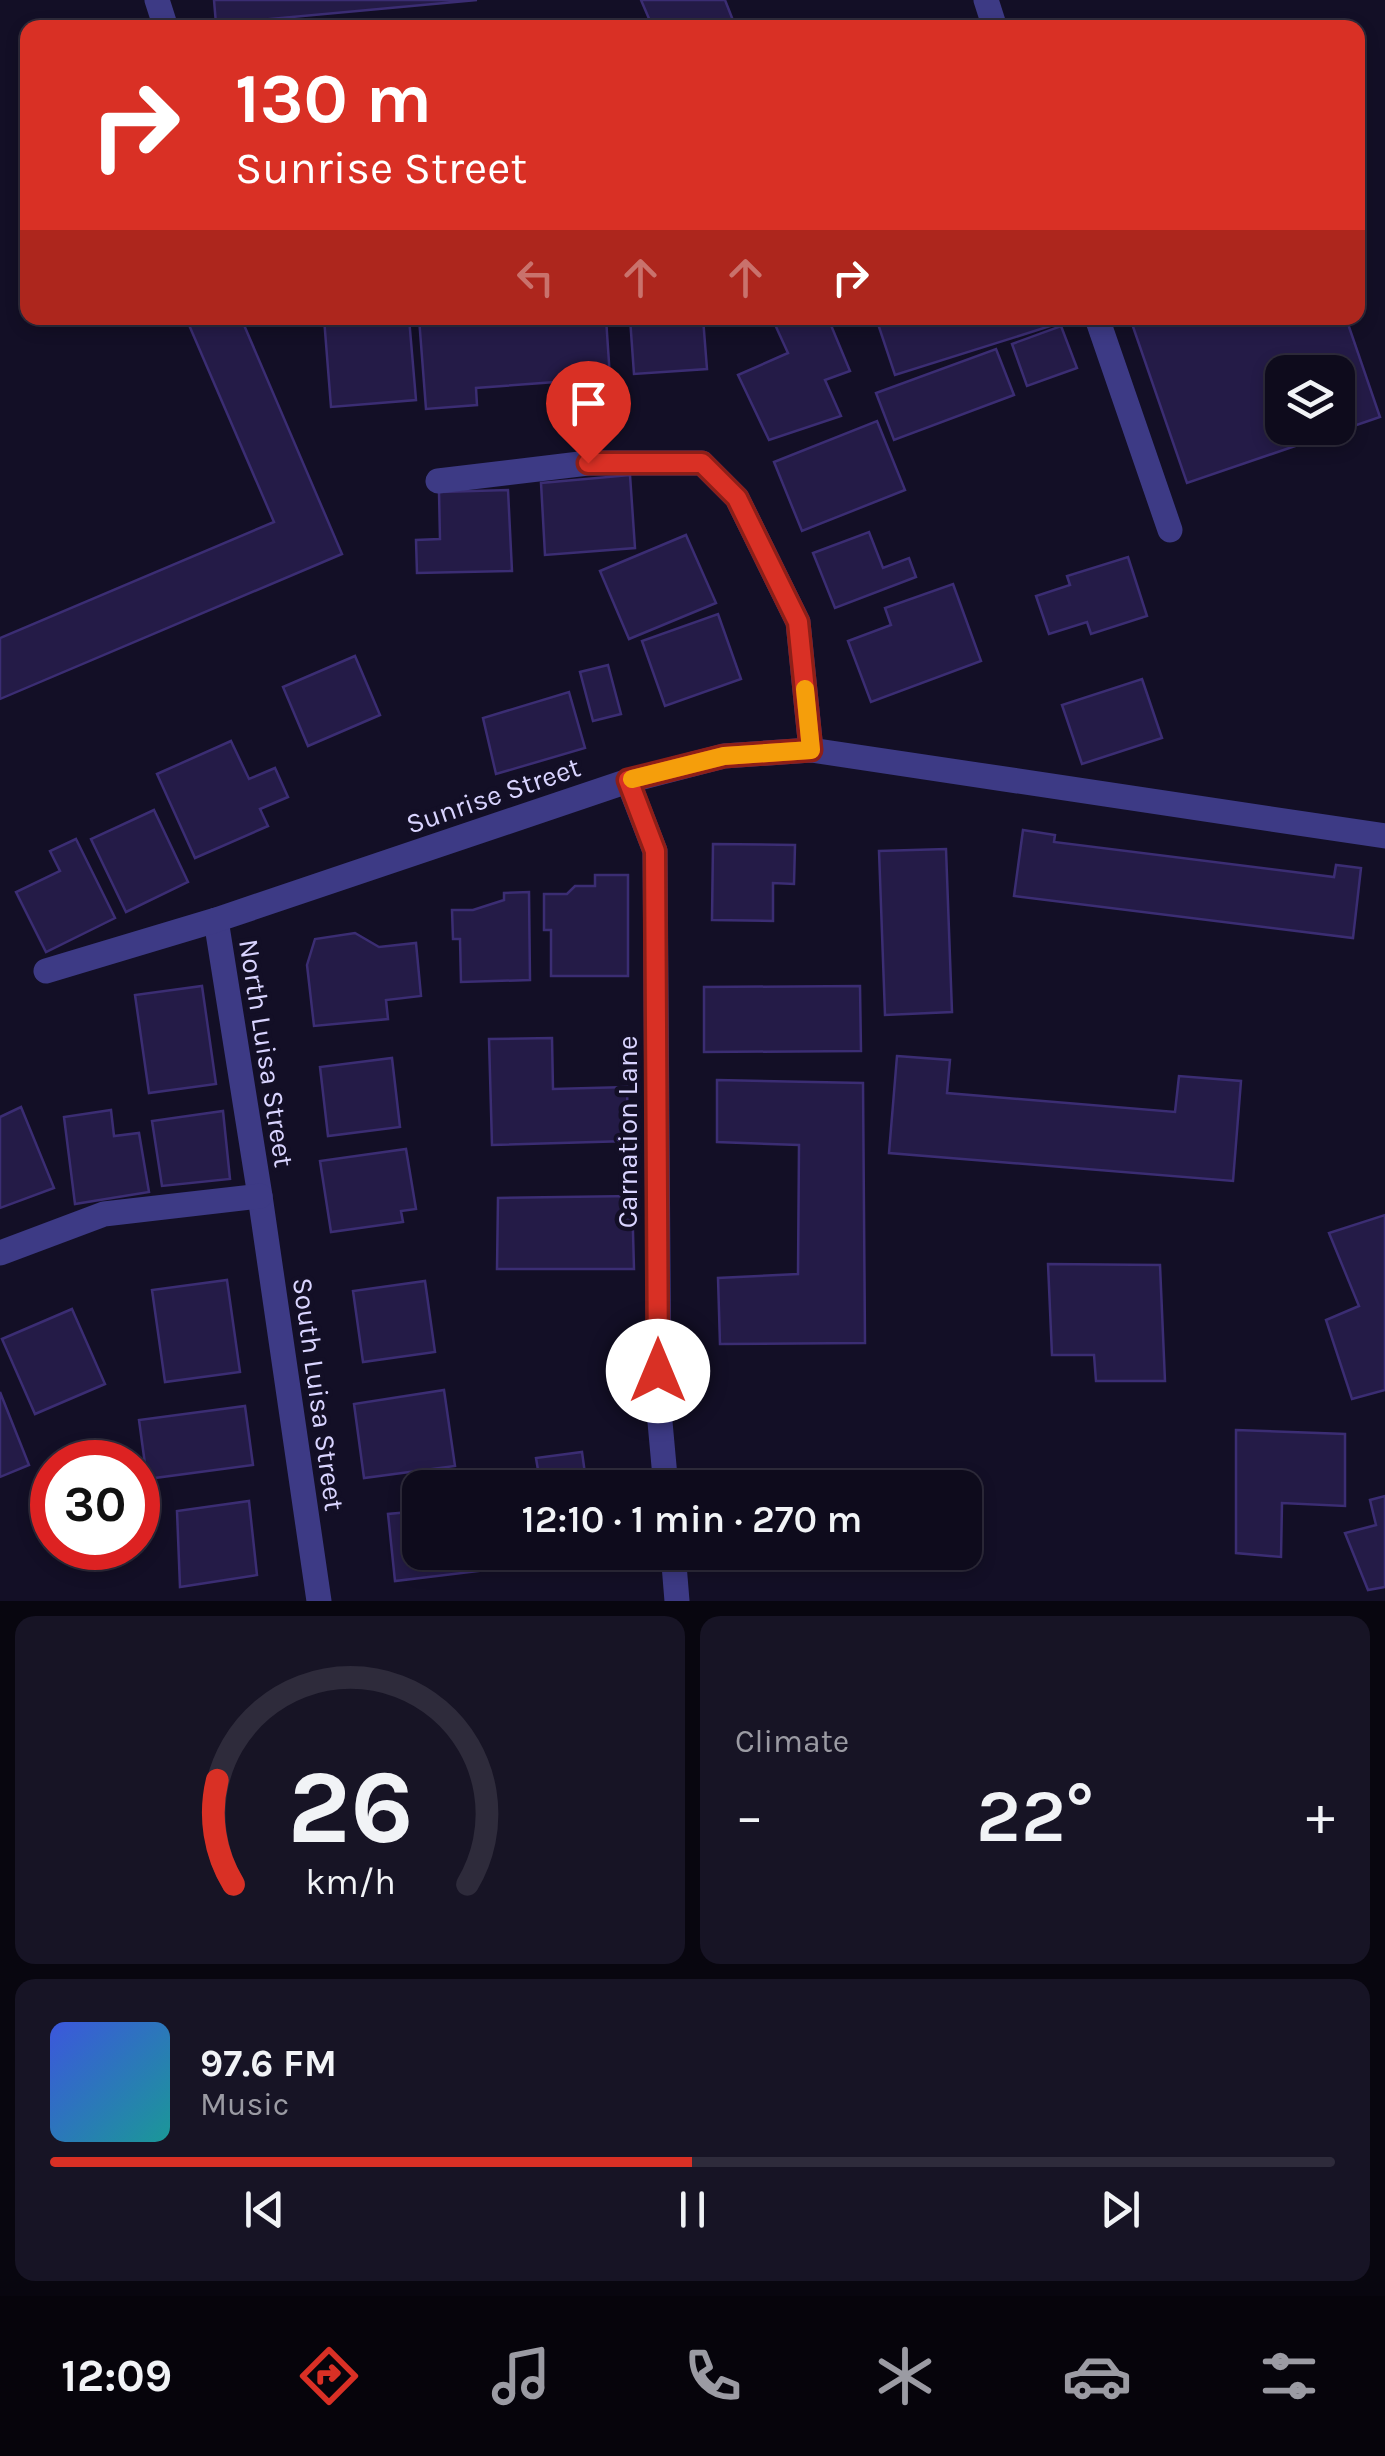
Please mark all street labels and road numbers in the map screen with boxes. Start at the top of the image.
street label: Sunrise Street [402,750,585,841]
street label: North Luisa Street [232,937,301,1170]
street label: Carnation Lane [611,1036,644,1228]
street label: South Luisa Street [286,1275,351,1513]

